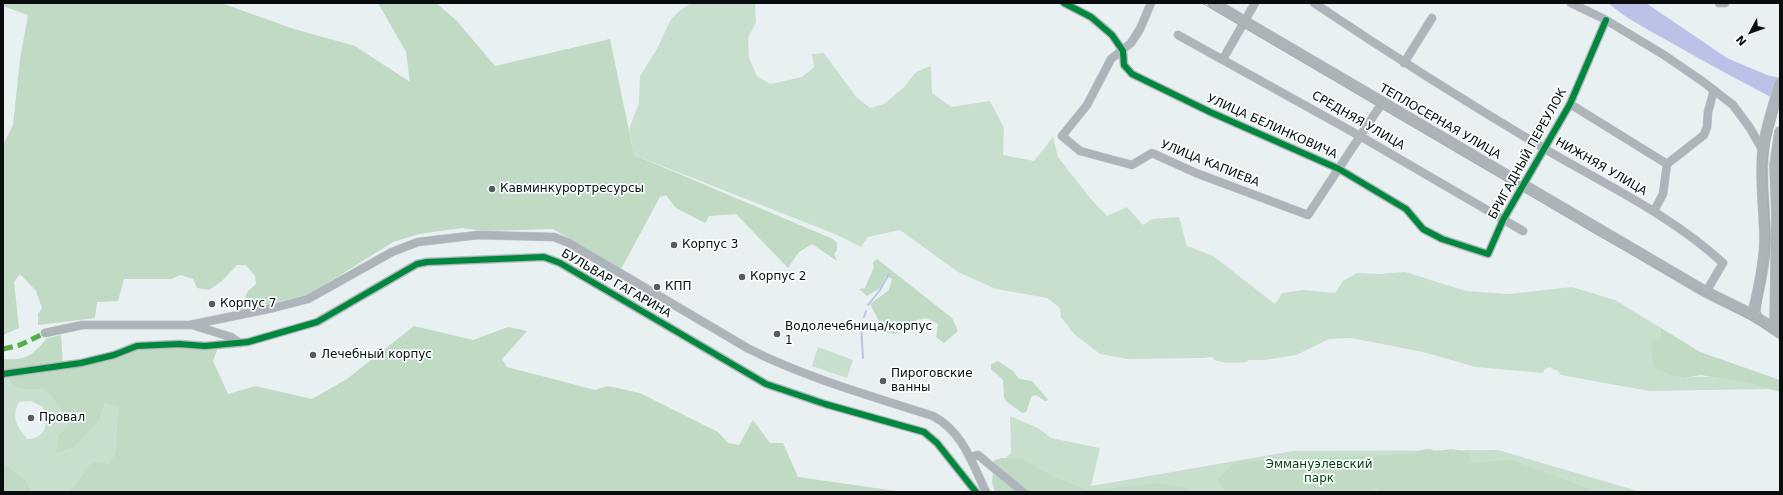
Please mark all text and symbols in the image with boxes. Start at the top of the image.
north arrow [1731,12,1771,52]
text: N [1734,32,1749,48]
street label: ТЕПЛОСЕРНАЯ УЛИЦА [1377,81,1503,163]
street label: БРИГАДНЫЙ ПЕРЕУЛОК [1486,86,1570,222]
street label: СРЕДНЯЯ УЛИЦА [1309,89,1407,153]
street label: УЛИЦА БЕЛИНКОВИЧА [1205,92,1339,162]
street label: НИЖНЯЯ УЛИЦА [1553,135,1649,199]
street label: УЛИЦА КАПИЕВА [1158,138,1262,190]
place label: Кавминкурортресурсы [500,182,644,196]
marker: Кавминкурортресурсы [487,184,497,194]
place label: Корпус 3 [682,238,738,252]
marker: Корпус 3 [669,240,679,250]
street label: БУЛЬВАР ГАГАРИНА [558,247,674,321]
place label: Корпус 2 [750,270,806,284]
marker: Корпус 2 [737,272,747,282]
place label: КПП [665,280,692,294]
marker: КПП [652,282,662,292]
place label: Корпус 7 [220,297,276,311]
marker: Корпус 7 [207,299,217,309]
place label: Водолечебница/корпус 1 [785,320,932,348]
marker: Водолечебница/корпус 1 [772,329,782,339]
place label: Лечебный корпус [321,348,432,362]
marker: Лечебный корпус [308,350,318,360]
place label: Пироговские ванны [891,367,973,395]
marker: Пироговские ванны [878,376,888,386]
place label: Провал [39,411,85,425]
marker: Провал [26,413,36,423]
park label: Эммануэлевский парк [1266,458,1372,486]

